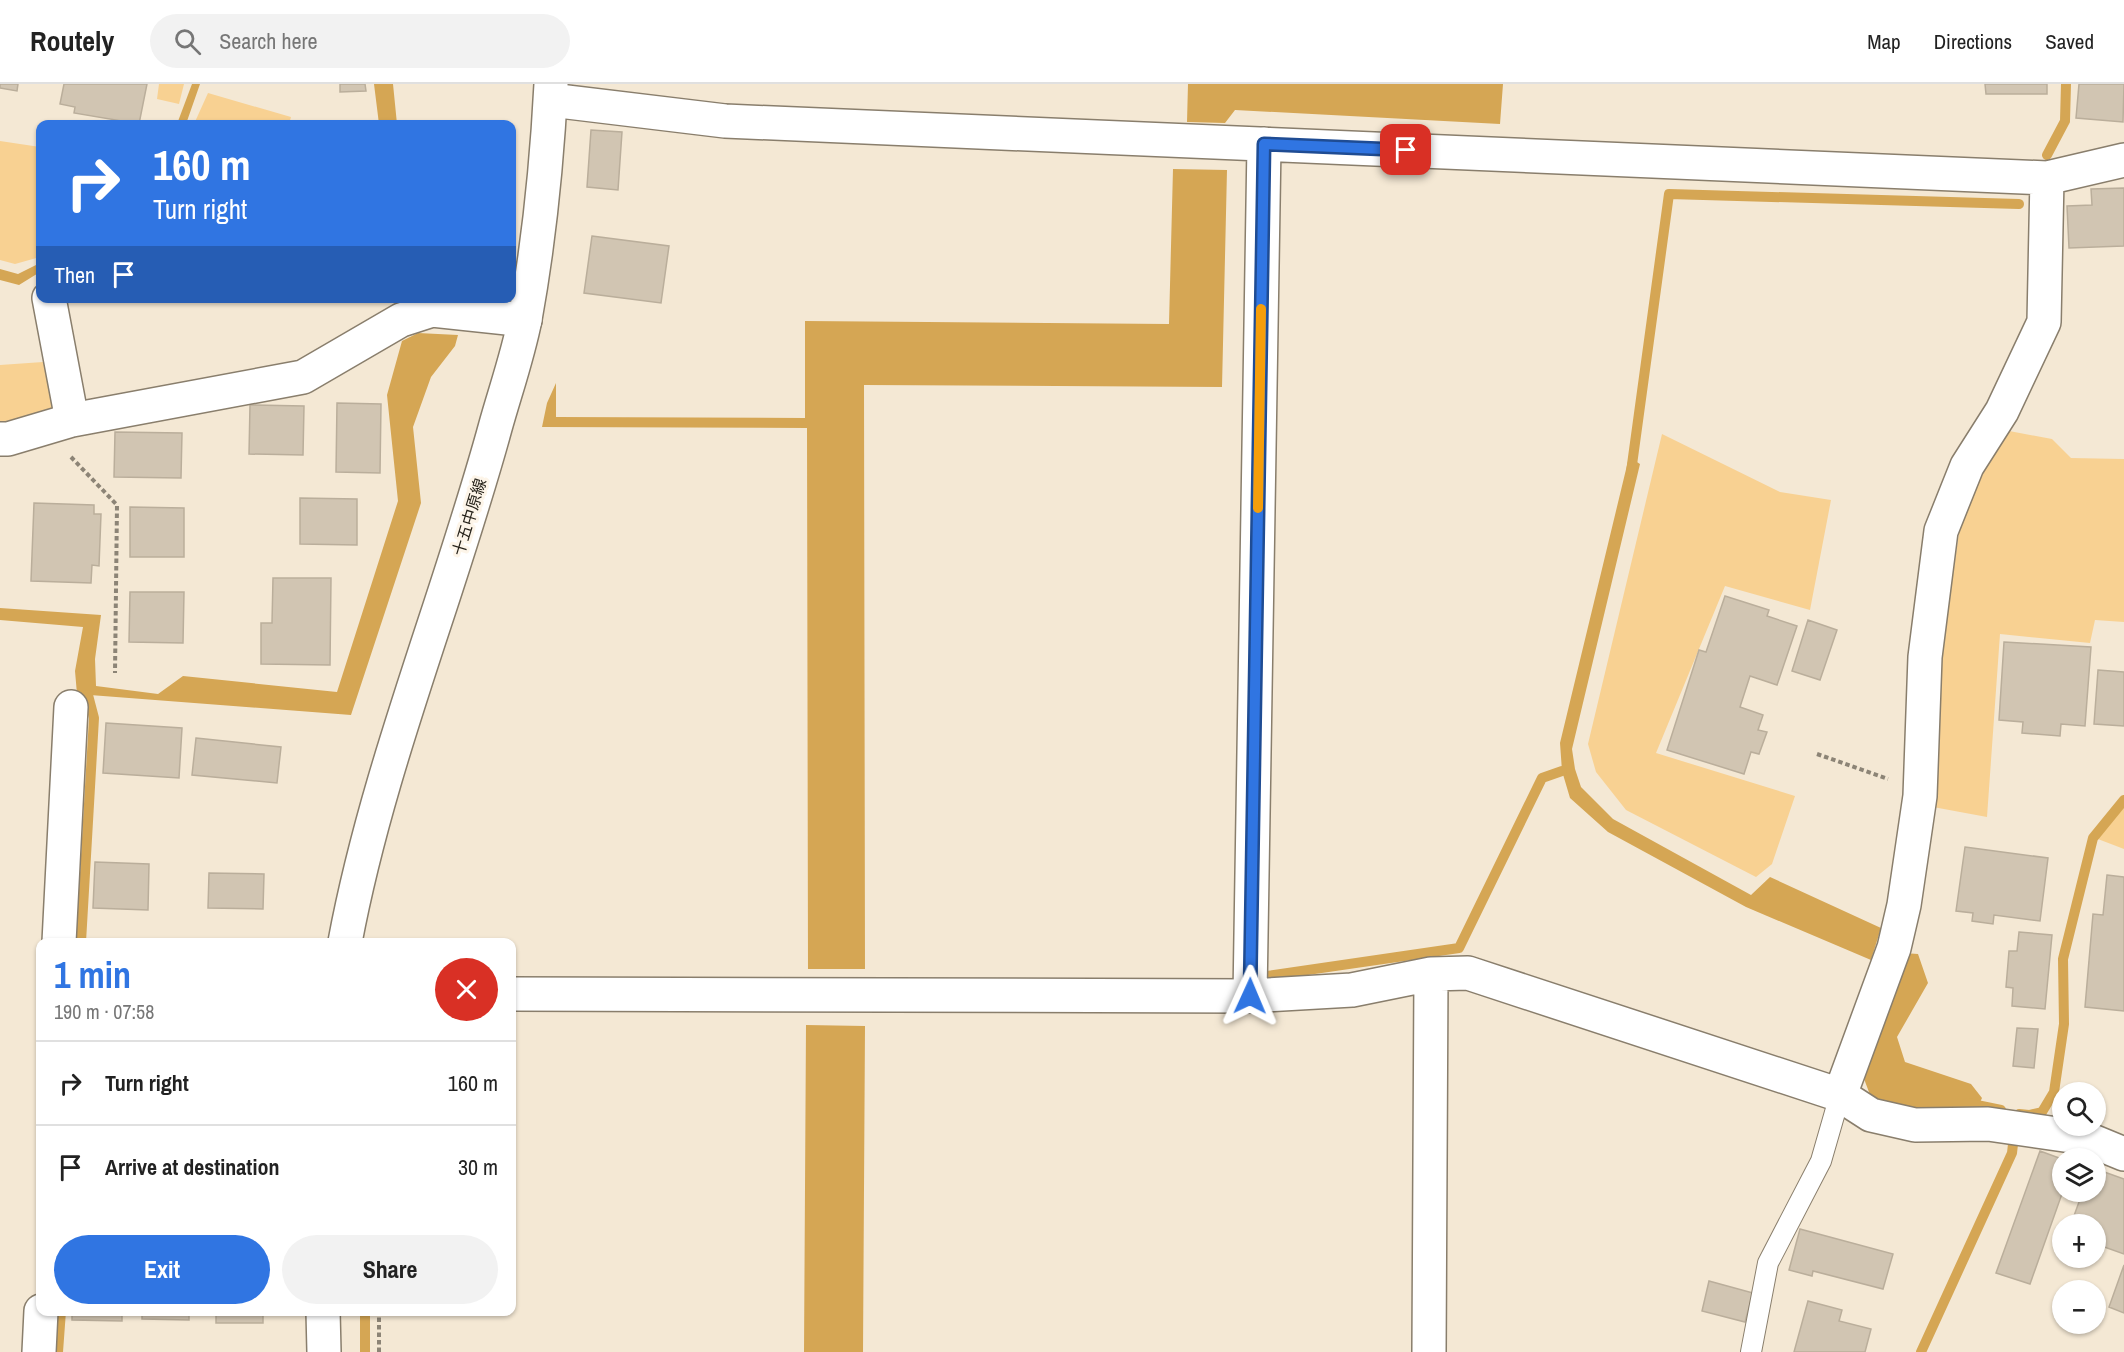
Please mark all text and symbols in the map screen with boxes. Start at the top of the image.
search box [150,14,570,68]
text: Routely [30,22,114,60]
icon: search [171,25,204,58]
text: Search here [219,26,317,56]
text: Map [1867,27,1901,56]
text: Directions [1934,27,2012,56]
text: Saved [2045,27,2094,56]
pin [1380,124,1431,175]
icon: arrive [1389,133,1422,166]
text: 160 m [153,137,251,193]
icon: right [54,144,132,222]
text: Turn right [153,191,247,227]
icon: arrive [107,258,140,291]
text: Then [54,260,95,290]
street label: 十五中原線 [447,476,491,558]
text: 1 min [54,951,131,999]
button: close [435,958,498,1021]
position arrow [1218,964,1282,1028]
text: 190 m · 07:58 [54,998,154,1025]
icon: right [54,1067,87,1100]
text: Turn right [105,1068,189,1098]
text: 160 m [448,1068,498,1098]
map controls [2052,1082,2106,1334]
button: search [2052,1082,2106,1136]
button: layers [2052,1148,2106,1202]
icon: arrive [54,1151,87,1184]
text: Arrive at destination [105,1152,279,1182]
text: 30 m [458,1152,498,1182]
button: + [2052,1214,2106,1268]
button: Exit [54,1235,270,1304]
button: Share [282,1235,498,1304]
button: − [2052,1280,2106,1334]

